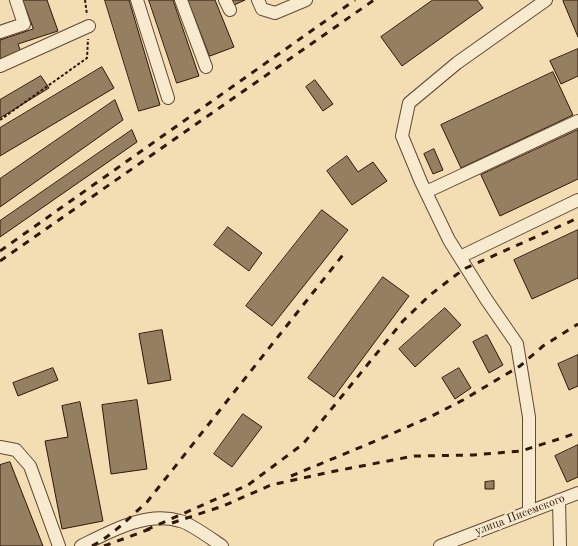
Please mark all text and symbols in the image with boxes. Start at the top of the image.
street label: улица Писемского [473,491,567,539]

